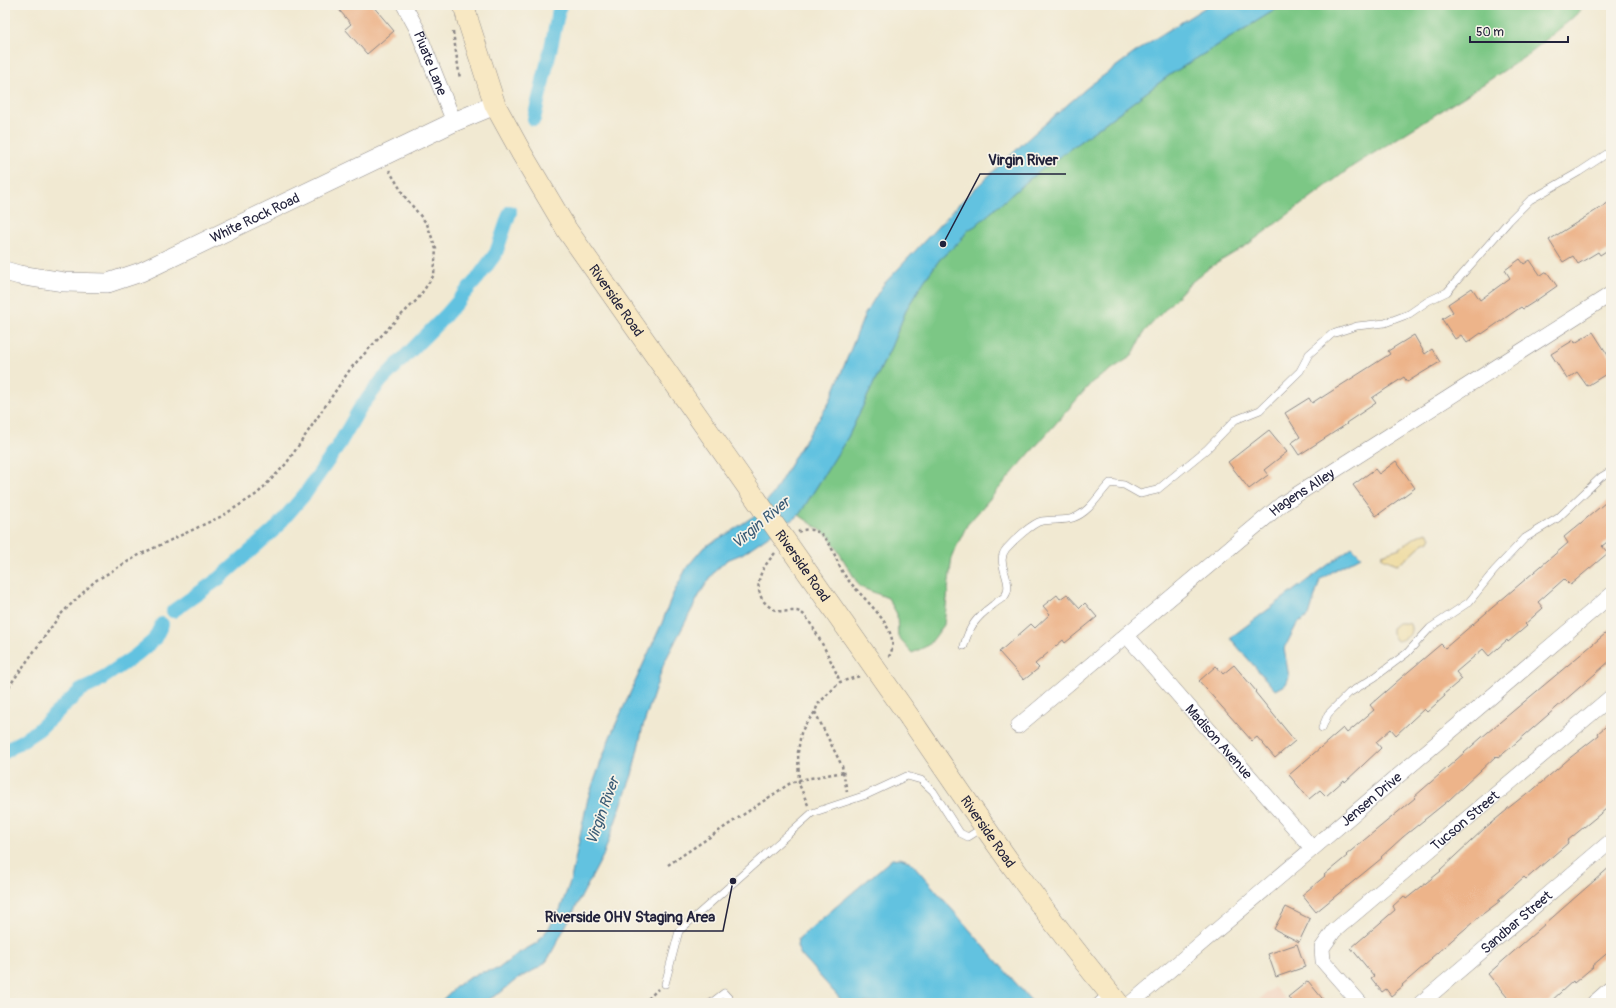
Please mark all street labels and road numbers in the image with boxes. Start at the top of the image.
street label: Piuate Lane [410,28,451,98]
street label: White Rock Road [207,189,302,246]
street label: Riverside Road [585,261,648,340]
street label: Hagens Alley [1266,464,1338,520]
street label: Riverside Road [772,526,834,605]
street label: Madison Avenue [1182,701,1256,782]
street label: Jensen Drive [1337,768,1405,830]
street label: Tucson Street [1427,787,1503,854]
street label: Riverside Road [957,792,1019,871]
street label: Sandbar Street [1477,886,1556,957]

